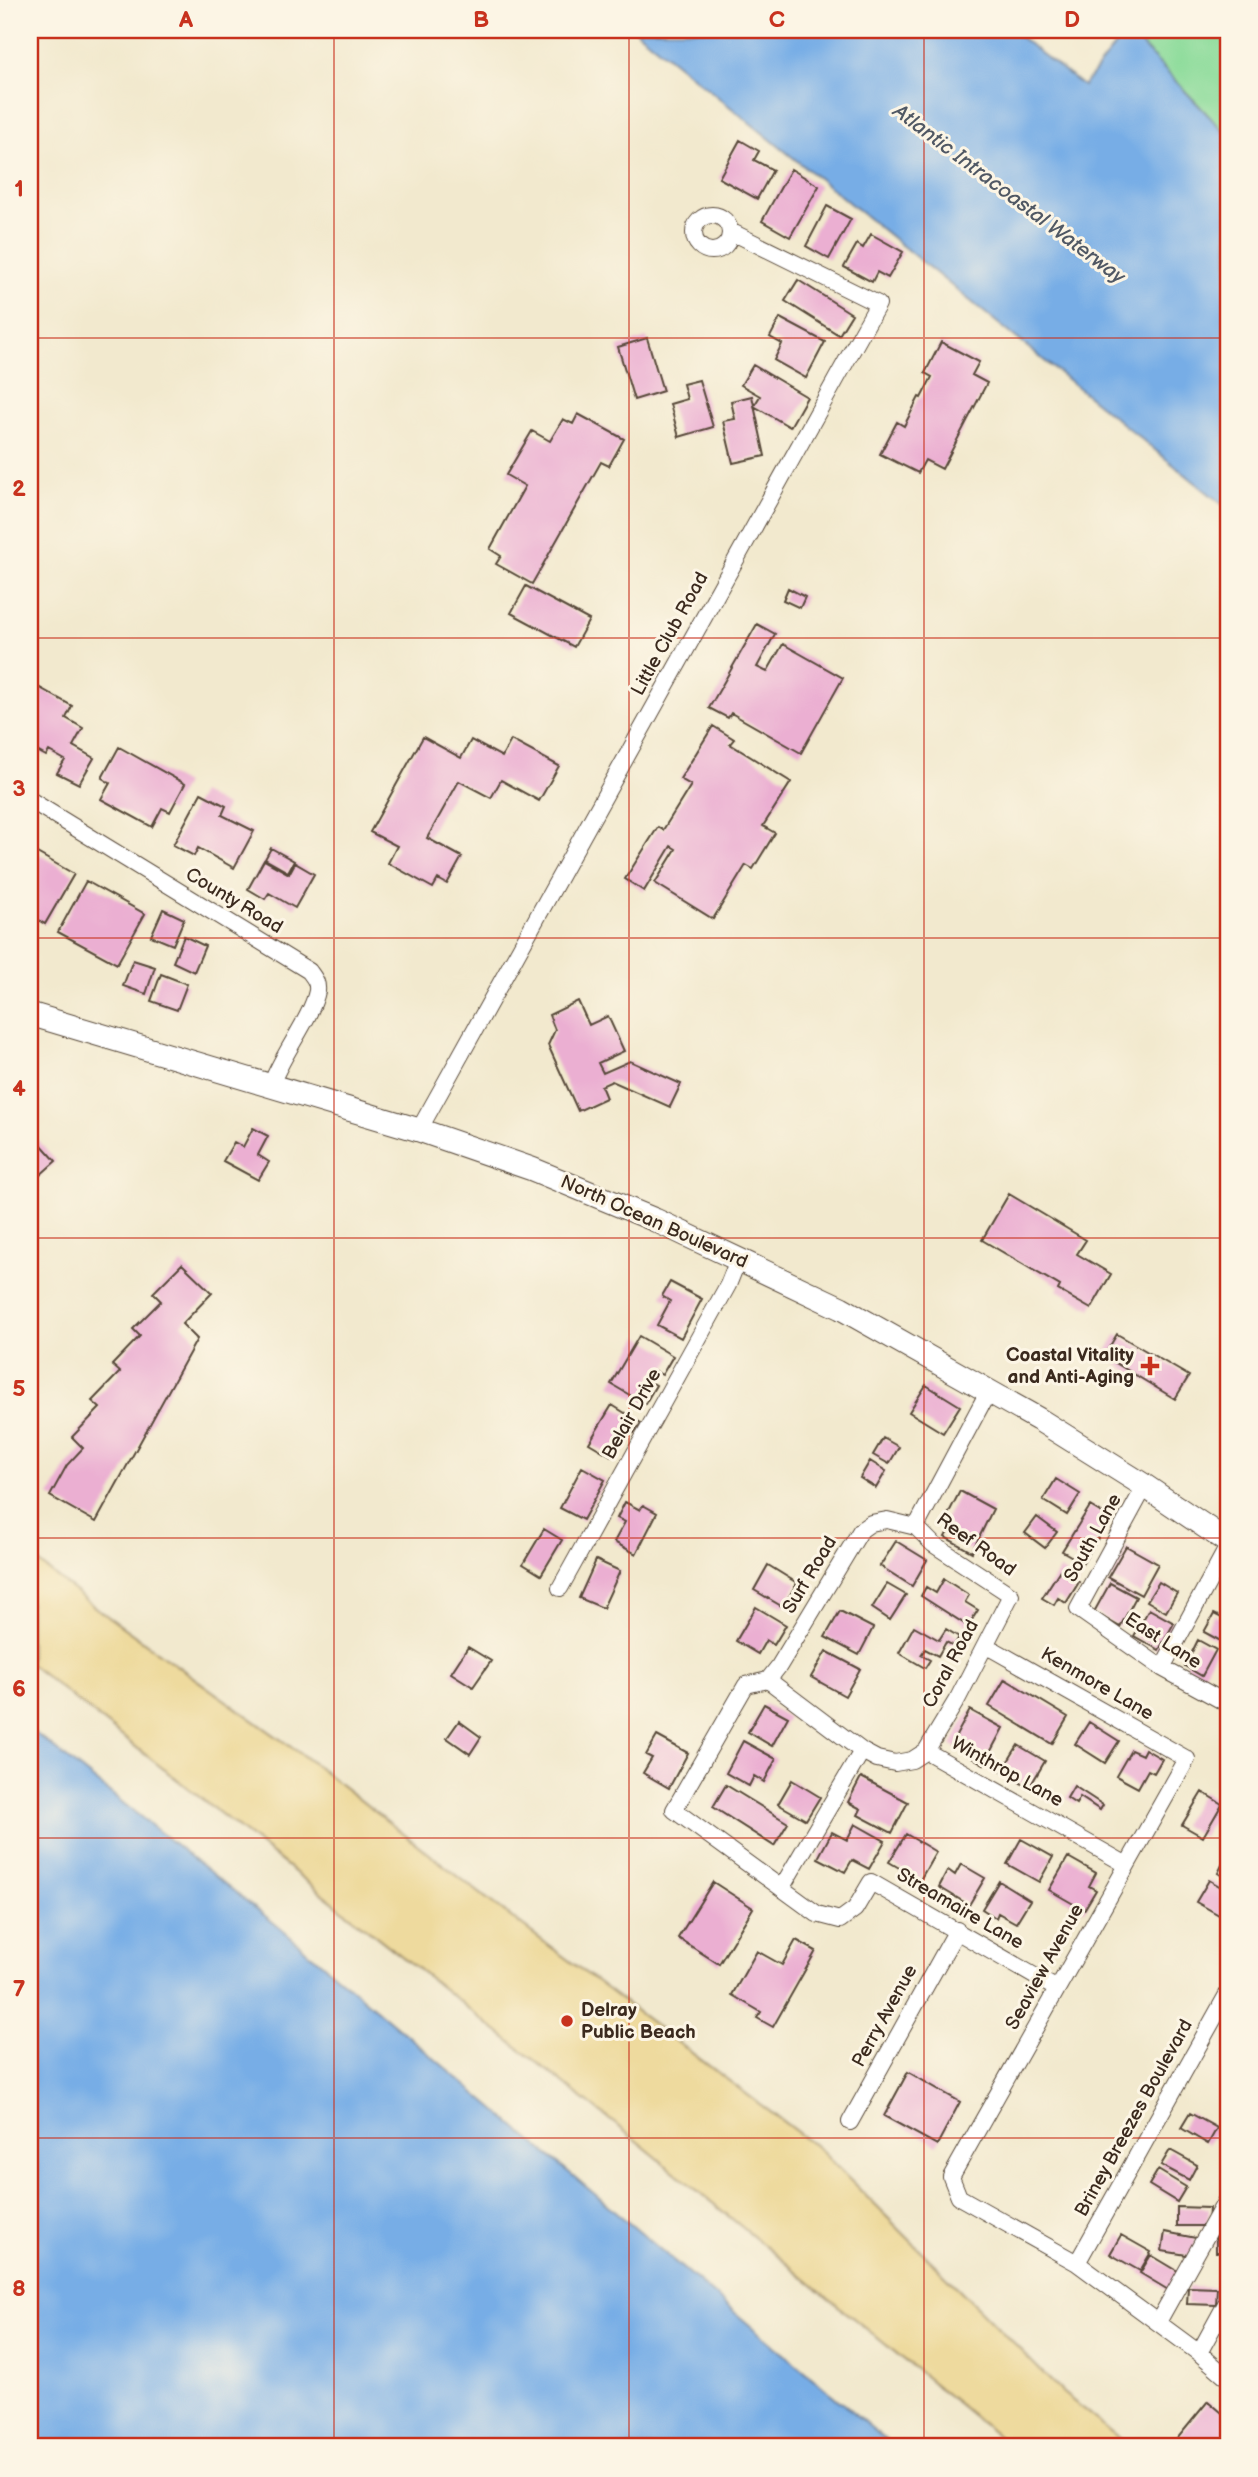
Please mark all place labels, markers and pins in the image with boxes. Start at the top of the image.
place label: Coastal Vitality and Anti-Aging [1006,1344,1134,1389]
marker: Coastal Vitality and Anti-Aging [1140,1356,1160,1376]
place label: Delray Public Beach [581,1999,696,2044]
marker: Delray Public Beach [559,2013,575,2029]

